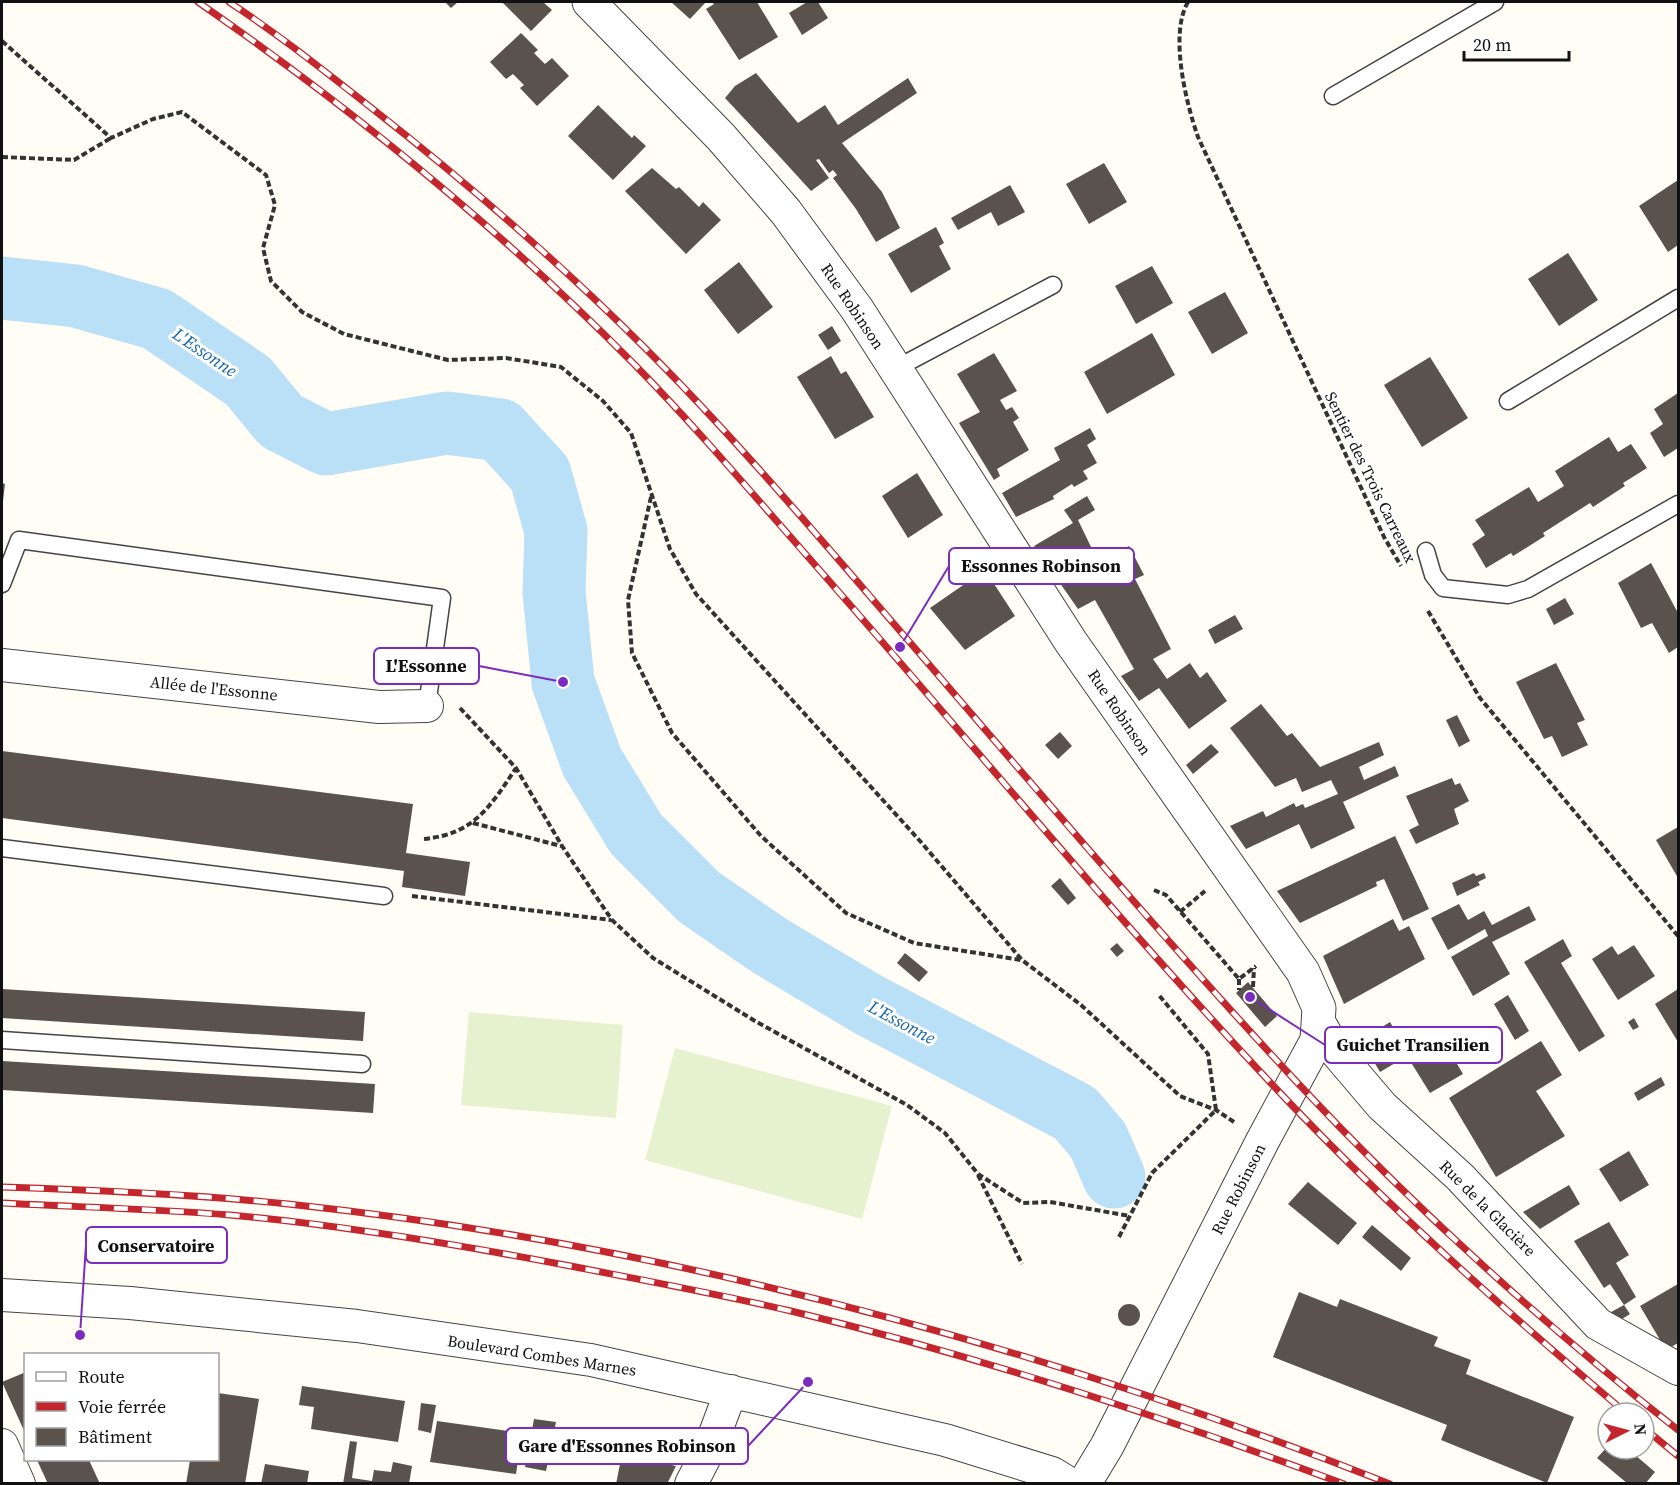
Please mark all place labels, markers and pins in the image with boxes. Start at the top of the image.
callout: Essonnes Robinson [949,548,1134,584]
callout: L'Essonne [374,648,479,684]
callout: Guichet Transilien [1325,1027,1502,1063]
callout: Conservatoire [86,1227,227,1263]
callout: Gare d'Essonnes Robinson [506,1428,748,1464]

